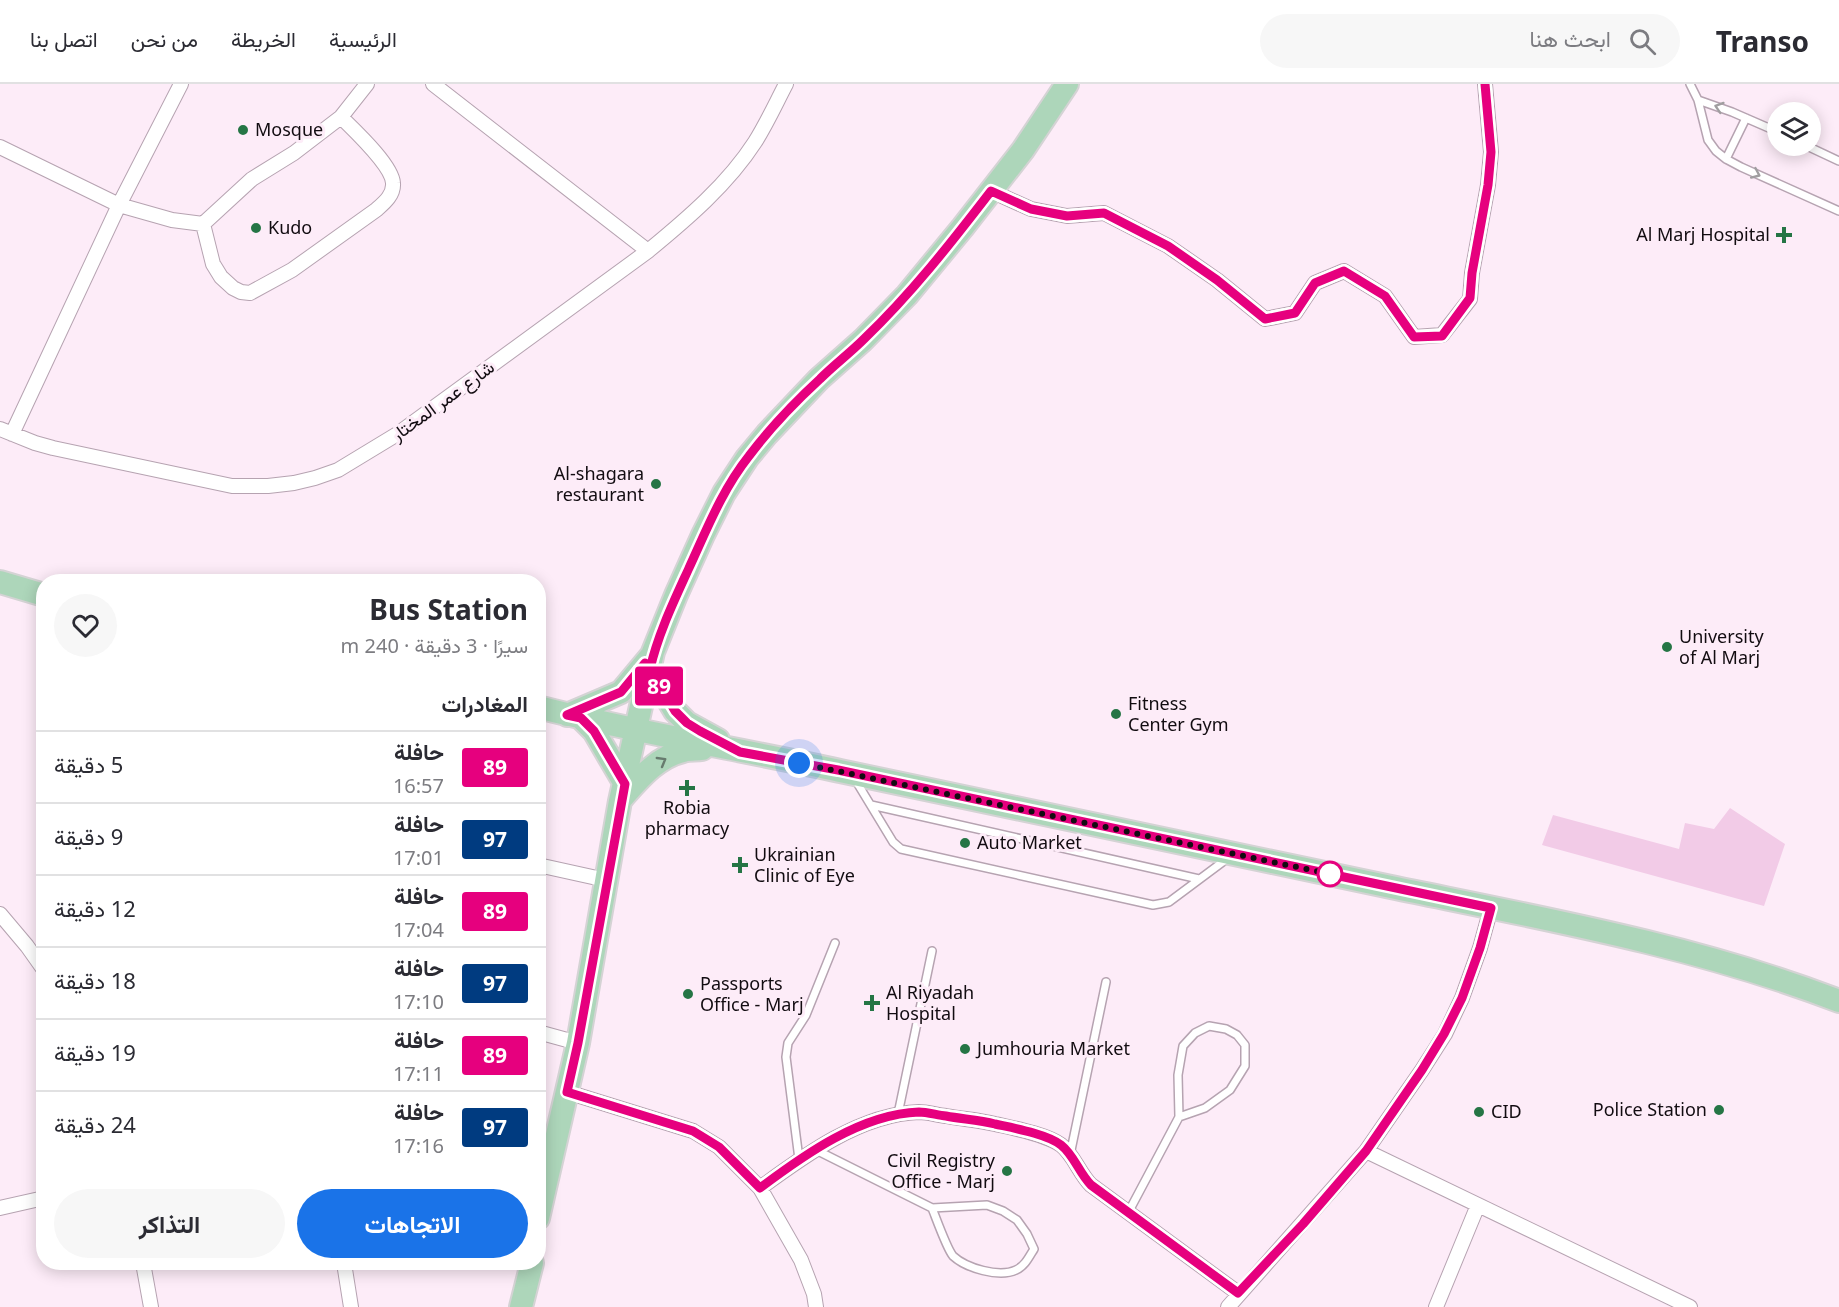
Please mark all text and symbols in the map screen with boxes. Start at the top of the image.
search box [1260,14,1680,68]
text: Transo [1716,22,1809,60]
text: ابحث هنا [1530,23,1611,53]
text: اتصل بنا [30,25,98,53]
text: من نحن [131,25,198,53]
text: الخريطة [231,25,296,53]
text: الرئيسية [329,25,397,53]
icon: search [1626,25,1659,58]
one-way arrow [1714,102,1725,114]
map controls [1767,102,1821,156]
button: layers [1767,102,1821,156]
place label: Mosque [255,117,323,141]
marker: Mosque [236,123,250,137]
one-way arrow [1749,166,1760,178]
place label: Kudo [268,215,312,239]
marker: Kudo [249,221,263,235]
place label: Al Marj Hospital [1636,222,1770,246]
marker: Al Marj Hospital [1775,226,1793,244]
street label: شارع عمر المختار [385,355,499,447]
place label: Al-shagara restaurant [554,461,644,506]
marker: Al-shagara restaurant [649,477,663,491]
text: Bus Station [369,590,528,628]
button: heart [54,594,117,657]
place label: University of Al Marj [1679,624,1764,669]
text: سيرًا · 3 دقيقة · 240 m [341,632,528,659]
marker: University of Al Marj [1660,640,1674,654]
line badge: 89 [632,666,686,706]
text: 89 [647,672,671,700]
text: المغادرات [442,688,528,718]
place label: Fitness Center Gym [1128,691,1229,736]
marker: Fitness Center Gym [1109,707,1123,721]
text: حافلة [394,736,444,766]
your location [784,748,814,778]
text: 5 دقيقة [54,749,123,779]
text: 89 [483,753,507,781]
one-way arrow [656,756,666,768]
text: 16:57 [393,772,444,799]
marker: Robia pharmacy [680,781,694,795]
place label: Robia pharmacy [645,795,730,840]
text: حافلة [394,808,444,838]
text: 9 دقيقة [54,821,123,851]
text: 97 [483,825,507,853]
place label: Auto Market [977,830,1082,854]
marker: Auto Market [958,836,972,850]
place label: Ukrainian Clinic of Eye [754,842,855,887]
text: 17:01 [393,844,444,871]
marker: Ukrainian Clinic of Eye [731,856,749,874]
unlabelled marker [1317,861,1343,887]
text: حافلة [394,880,444,910]
text: 12 دقيقة [54,893,136,923]
text: 89 [483,897,507,925]
text: 17:04 [393,916,444,943]
text: حافلة [394,952,444,982]
text: 18 دقيقة [54,965,136,995]
text: 97 [483,969,507,997]
place label: Passports Office - Marj [700,971,804,1016]
place label: Al Riyadah Hospital [886,980,974,1025]
marker: Passports Office - Marj [681,987,695,1001]
text: 17:10 [393,988,444,1015]
marker: Al Riyadah Hospital [863,994,881,1012]
text: حافلة [394,1024,444,1054]
place label: Jumhouria Market [975,1036,1130,1060]
text: 19 دقيقة [54,1037,136,1067]
text: 89 [483,1041,507,1069]
marker: Jumhouria Market [958,1042,972,1056]
text: 17:11 [393,1060,444,1087]
text: حافلة [394,1096,444,1126]
place label: Police Station [1593,1097,1707,1121]
place label: CID [1491,1099,1522,1123]
marker: Police Station [1712,1103,1726,1117]
marker: CID [1472,1105,1486,1119]
text: 24 دقيقة [54,1109,136,1139]
text: 97 [483,1113,507,1141]
text: 17:16 [393,1132,444,1159]
place label: Civil Registry Office - Marj [887,1148,996,1193]
marker: Civil Registry Office - Marj [1000,1164,1014,1178]
button: التذاكر [54,1189,285,1258]
button: الاتجاهات [297,1189,528,1258]

